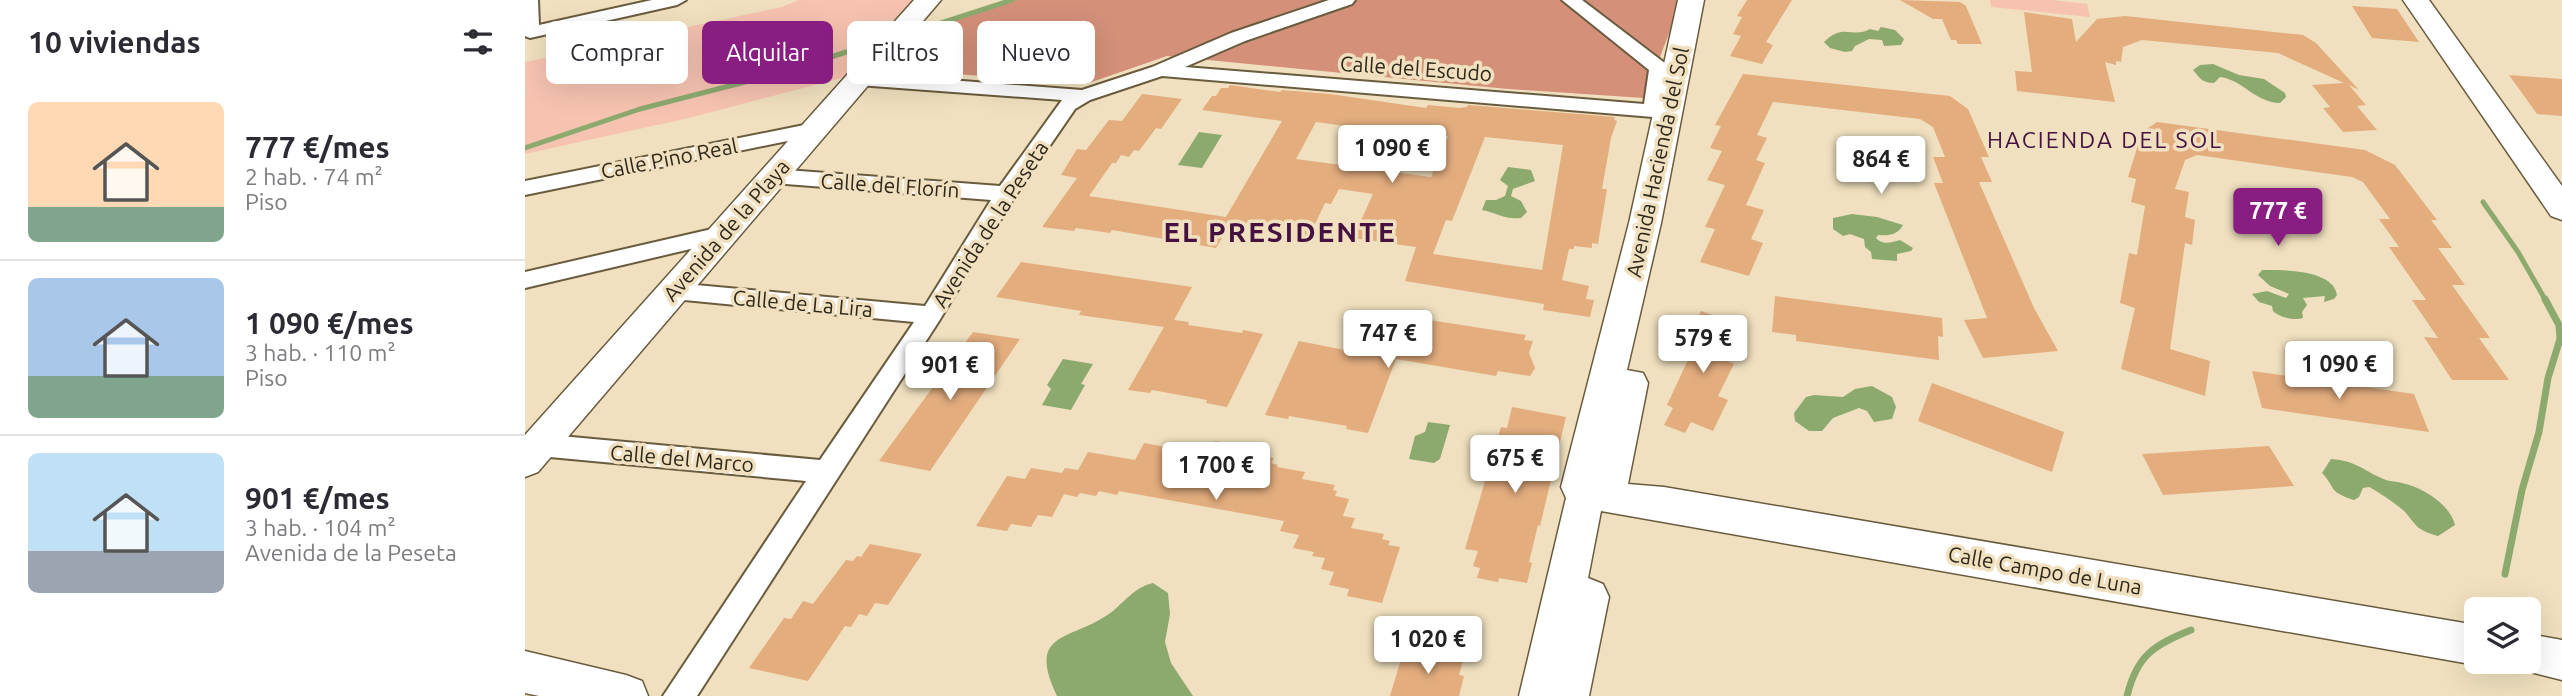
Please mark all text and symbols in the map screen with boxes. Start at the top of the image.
chip: Comprar [546,21,688,84]
chip: Alquilar [702,21,833,84]
chip: Filtros [847,21,963,84]
chip: Nuevo [977,21,1095,84]
icon: filters [459,23,497,61]
text: 10 viviendas [28,25,201,59]
street label: Avenida Hacienda del Sol [1621,45,1693,279]
street label: Calle del Escudo [1339,51,1493,85]
pin: 1 090 € [1327,125,1457,185]
district label: HACIENDA DEL SOL [1987,127,2223,152]
icon: home [84,130,168,214]
text: 777 €/mes [245,130,390,164]
street label: Calle Pino Real [599,133,739,183]
text: 1 090 € [1354,135,1430,160]
street label: Avenida de la Peseta [927,136,1053,312]
pin: 864 € [1832,136,1930,196]
text: 864 € [1852,146,1910,171]
street label: Avenida de la Playa [658,154,794,306]
text: 2 hab. · 74 m² [245,164,383,189]
street label: Calle del Florín [820,168,960,202]
pin: 777 € [2229,188,2327,248]
text: Piso [245,189,288,214]
text: 777 € [2249,198,2307,223]
district label: EL PRESIDENTE [1163,216,1397,247]
street label: Calle de La Lira [732,285,874,321]
icon: home [84,306,168,390]
text: 1 090 €/mes [245,306,414,340]
pin: 747 € [1339,310,1437,370]
pin: 579 € [1654,316,1752,375]
text: 747 € [1359,320,1417,345]
text: 579 € [1674,325,1732,350]
text: 3 hab. · 110 m² [245,340,396,365]
pin: 901 € [901,342,999,402]
pin: 1 090 € [2274,342,2404,401]
text: 1 090 € [2301,351,2377,376]
text: 901 € [921,352,979,377]
text: Piso [245,365,288,390]
pin: 675 € [1466,435,1564,495]
street label: Calle del Marco [609,440,755,476]
pin: 1 700 € [1151,442,1281,502]
text: 675 € [1486,445,1544,470]
text: 1 700 € [1178,452,1254,477]
icon: home [84,481,168,565]
text: 901 €/mes [245,481,390,515]
text: 3 hab. · 104 m² [245,515,396,540]
text: Avenida de la Peseta [245,540,457,565]
street label: Calle Campo de Luna [1946,541,2144,599]
map controls [2464,597,2541,674]
button: layers [2464,597,2541,674]
pin: 1 020 € [1363,616,1493,676]
text: 1 020 € [1390,626,1466,651]

